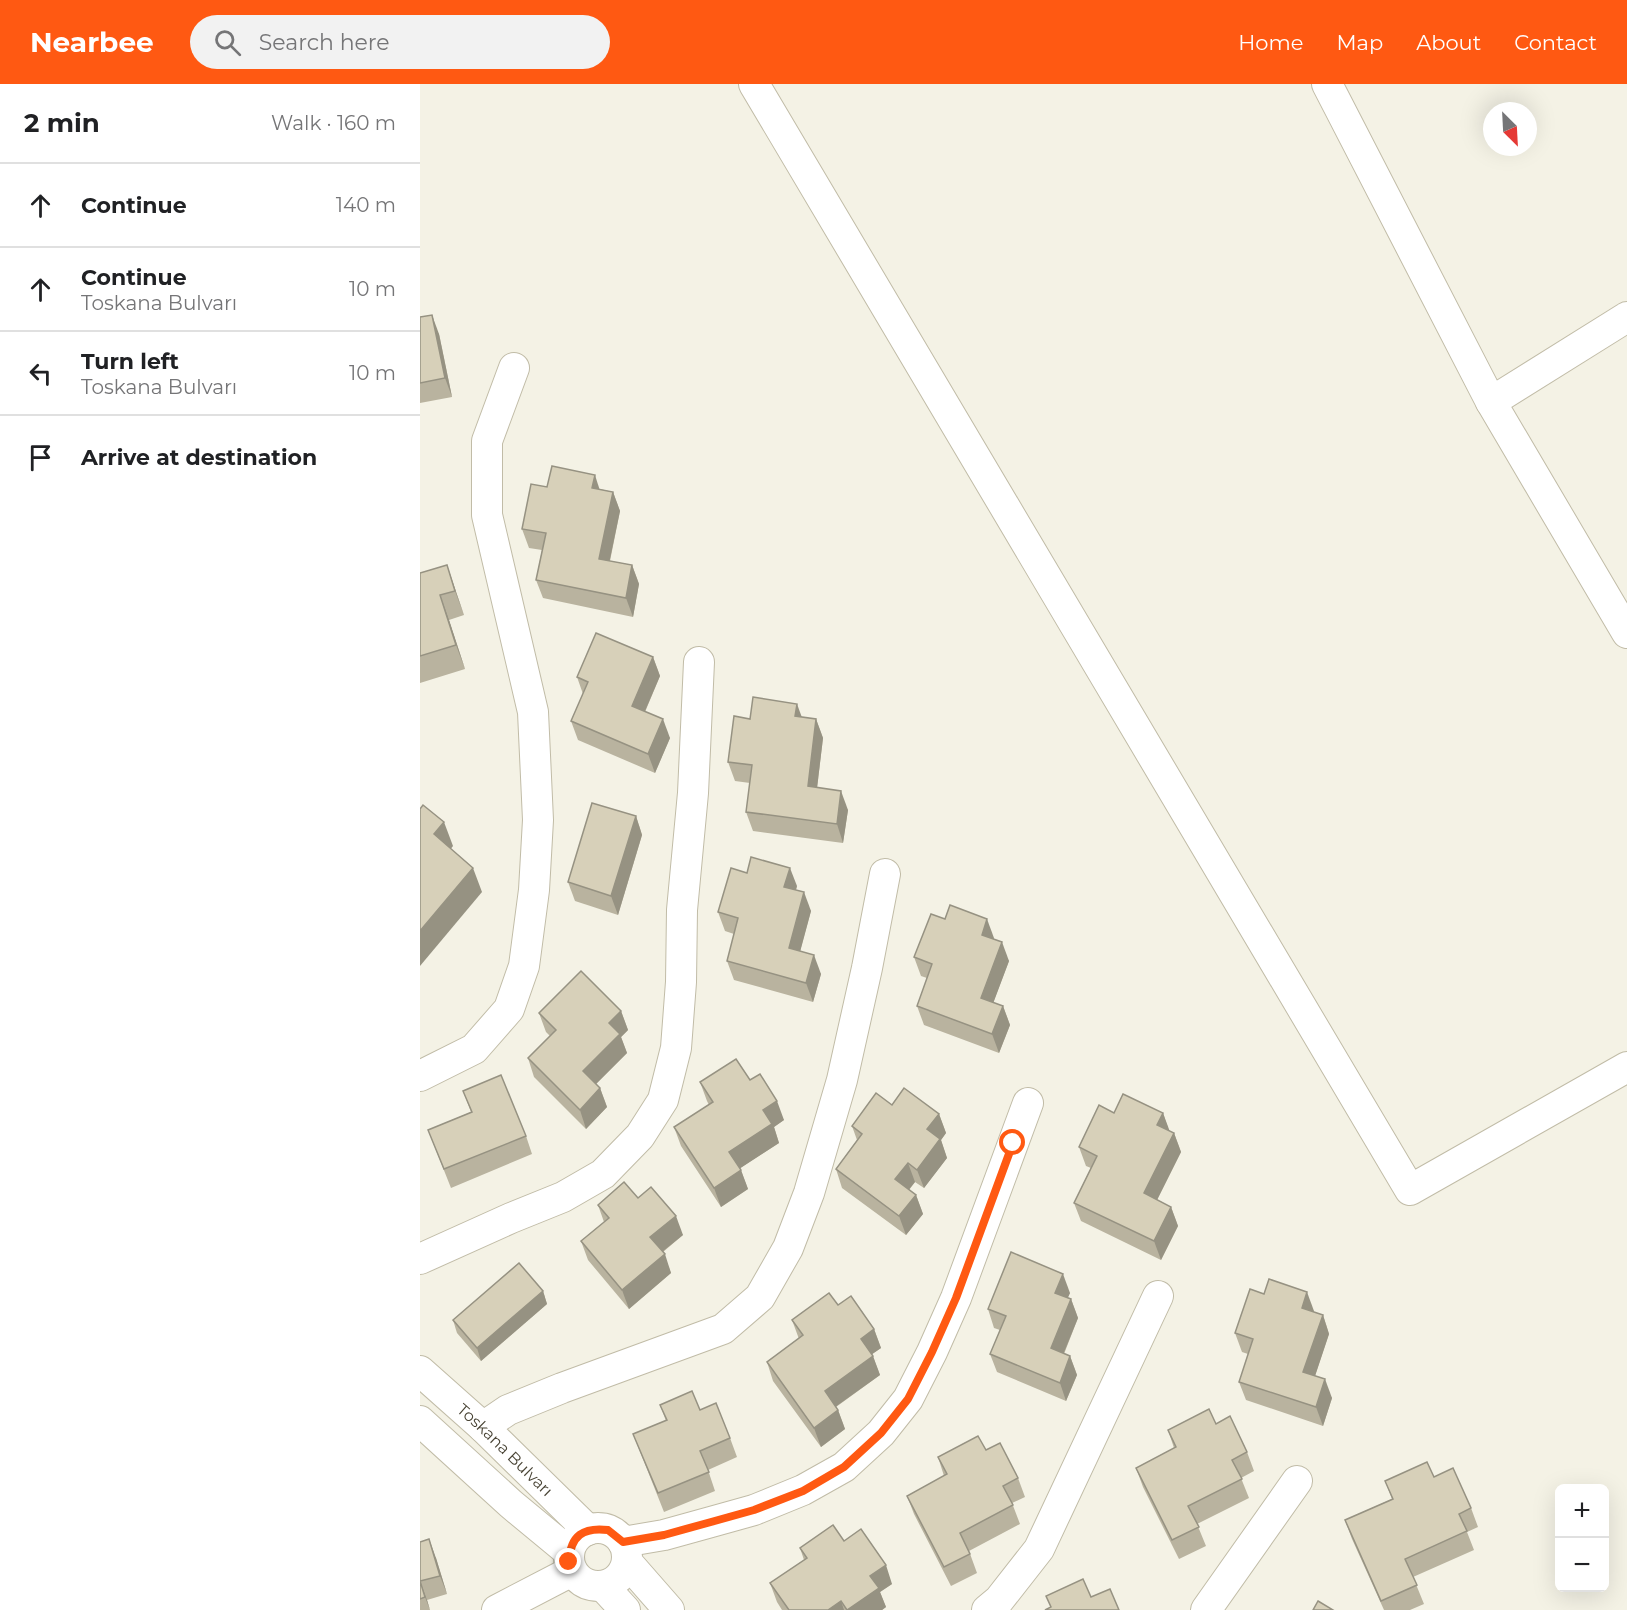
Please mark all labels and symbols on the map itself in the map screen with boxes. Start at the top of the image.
north arrow [1483,102,1537,156]
route start [999,1129,1025,1155]
street label: Toskana Bulvarı [453,1400,557,1500]
route end [555,1548,581,1574]

